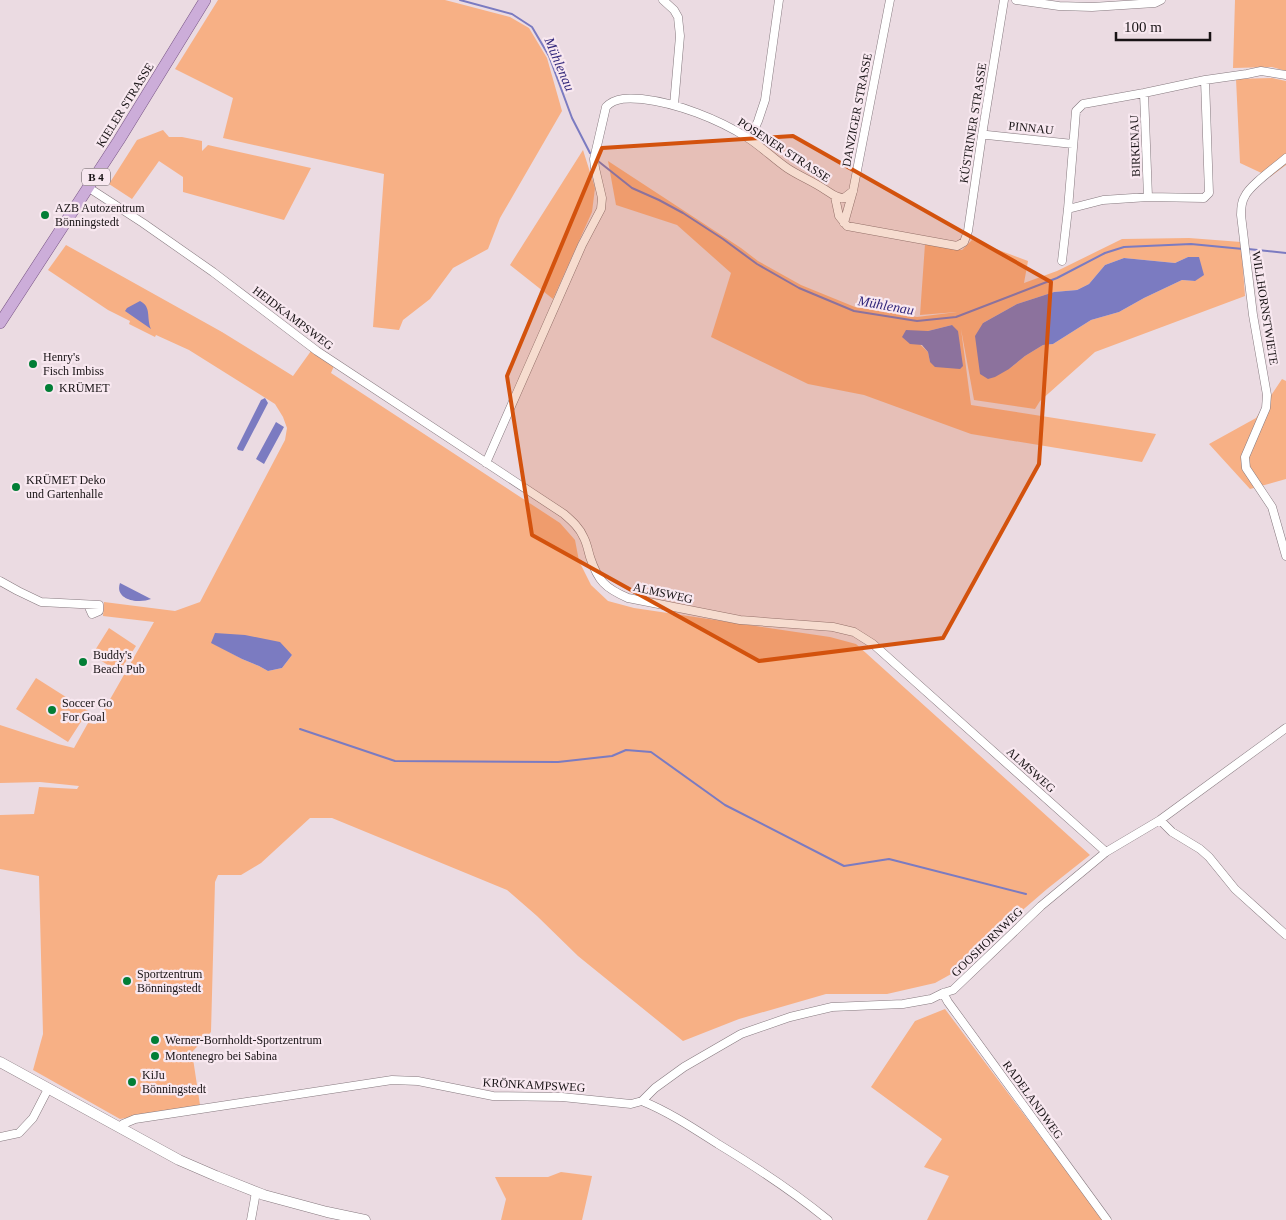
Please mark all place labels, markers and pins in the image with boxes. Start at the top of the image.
place label: AZB Autozentrum Bönningstedt [55,201,145,229]
marker: AZB Autozentrum Bönningstedt [39,209,51,221]
place label: Henry's Fisch Imbiss [43,350,104,378]
marker: Henry's Fisch Imbiss [27,358,39,370]
place label: KRÜMET [59,381,110,395]
marker: KRÜMET [43,382,55,394]
place label: KRÜMET Deko und Gartenhalle [26,473,105,501]
marker: KRÜMET Deko und Gartenhalle [10,481,22,493]
place label: Buddy's Beach Pub [93,648,145,676]
marker: Buddy's Beach Pub [77,656,89,668]
place label: Soccer Go For Goal [62,696,112,724]
marker: Soccer Go For Goal [46,704,58,716]
place label: Sportzentrum Bönningstedt [137,967,203,995]
marker: Sportzentrum Bönningstedt [121,975,133,987]
place label: Werner-Bornholdt-Sportzentrum [165,1033,322,1047]
marker: Werner-Bornholdt-Sportzentrum [149,1034,161,1046]
place label: Montenegro bei Sabina [165,1049,278,1063]
marker: Montenegro bei Sabina [149,1050,161,1062]
place label: KiJu Bönningstedt [142,1068,207,1096]
marker: KiJu Bönningstedt [126,1076,138,1088]

